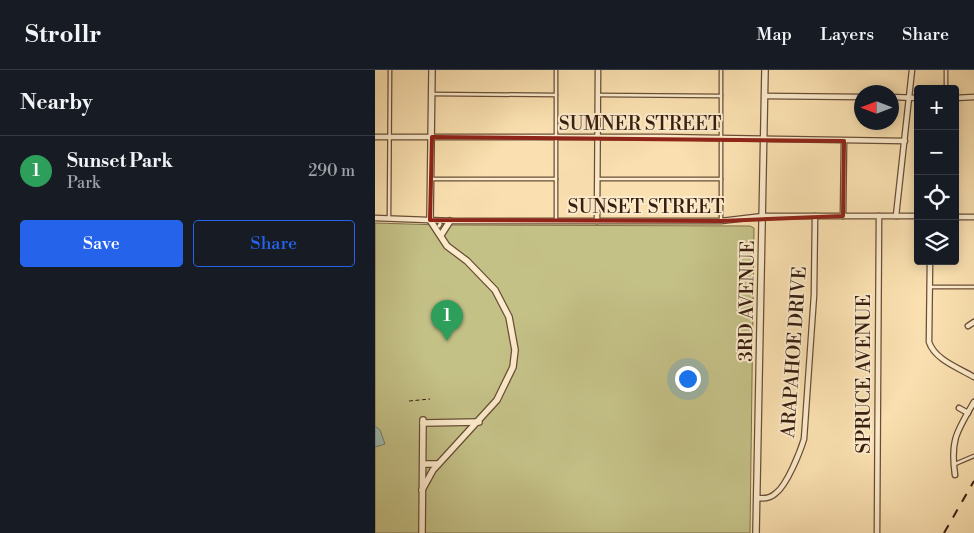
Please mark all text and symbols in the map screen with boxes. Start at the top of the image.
text: Strollr [25,20,101,50]
text: Map [757,23,792,46]
text: Layers [820,23,874,46]
text: Share [902,23,949,46]
north arrow [854,85,899,130]
map controls [914,85,959,265]
button: + [914,85,959,130]
text: Nearby [20,90,93,116]
street label: SUMNER STREET [559,112,721,136]
button: − [914,130,959,175]
text: Sunset Park [67,149,173,173]
text: 1 [32,161,40,181]
text: 290 m [308,161,355,181]
text: Park [67,173,100,193]
button: locate [914,175,959,220]
street label: SUNSET STREET [568,195,724,219]
button: Save [20,220,183,267]
button: Share [193,220,355,267]
button: layers [914,220,959,265]
street label: 3RD AVENUE [734,240,760,362]
street label: ARAPAHOE DRIVE [776,265,812,440]
street label: SPRUCE AVENUE [852,294,876,454]
pin: 1 [431,300,463,341]
your location [675,366,701,392]

